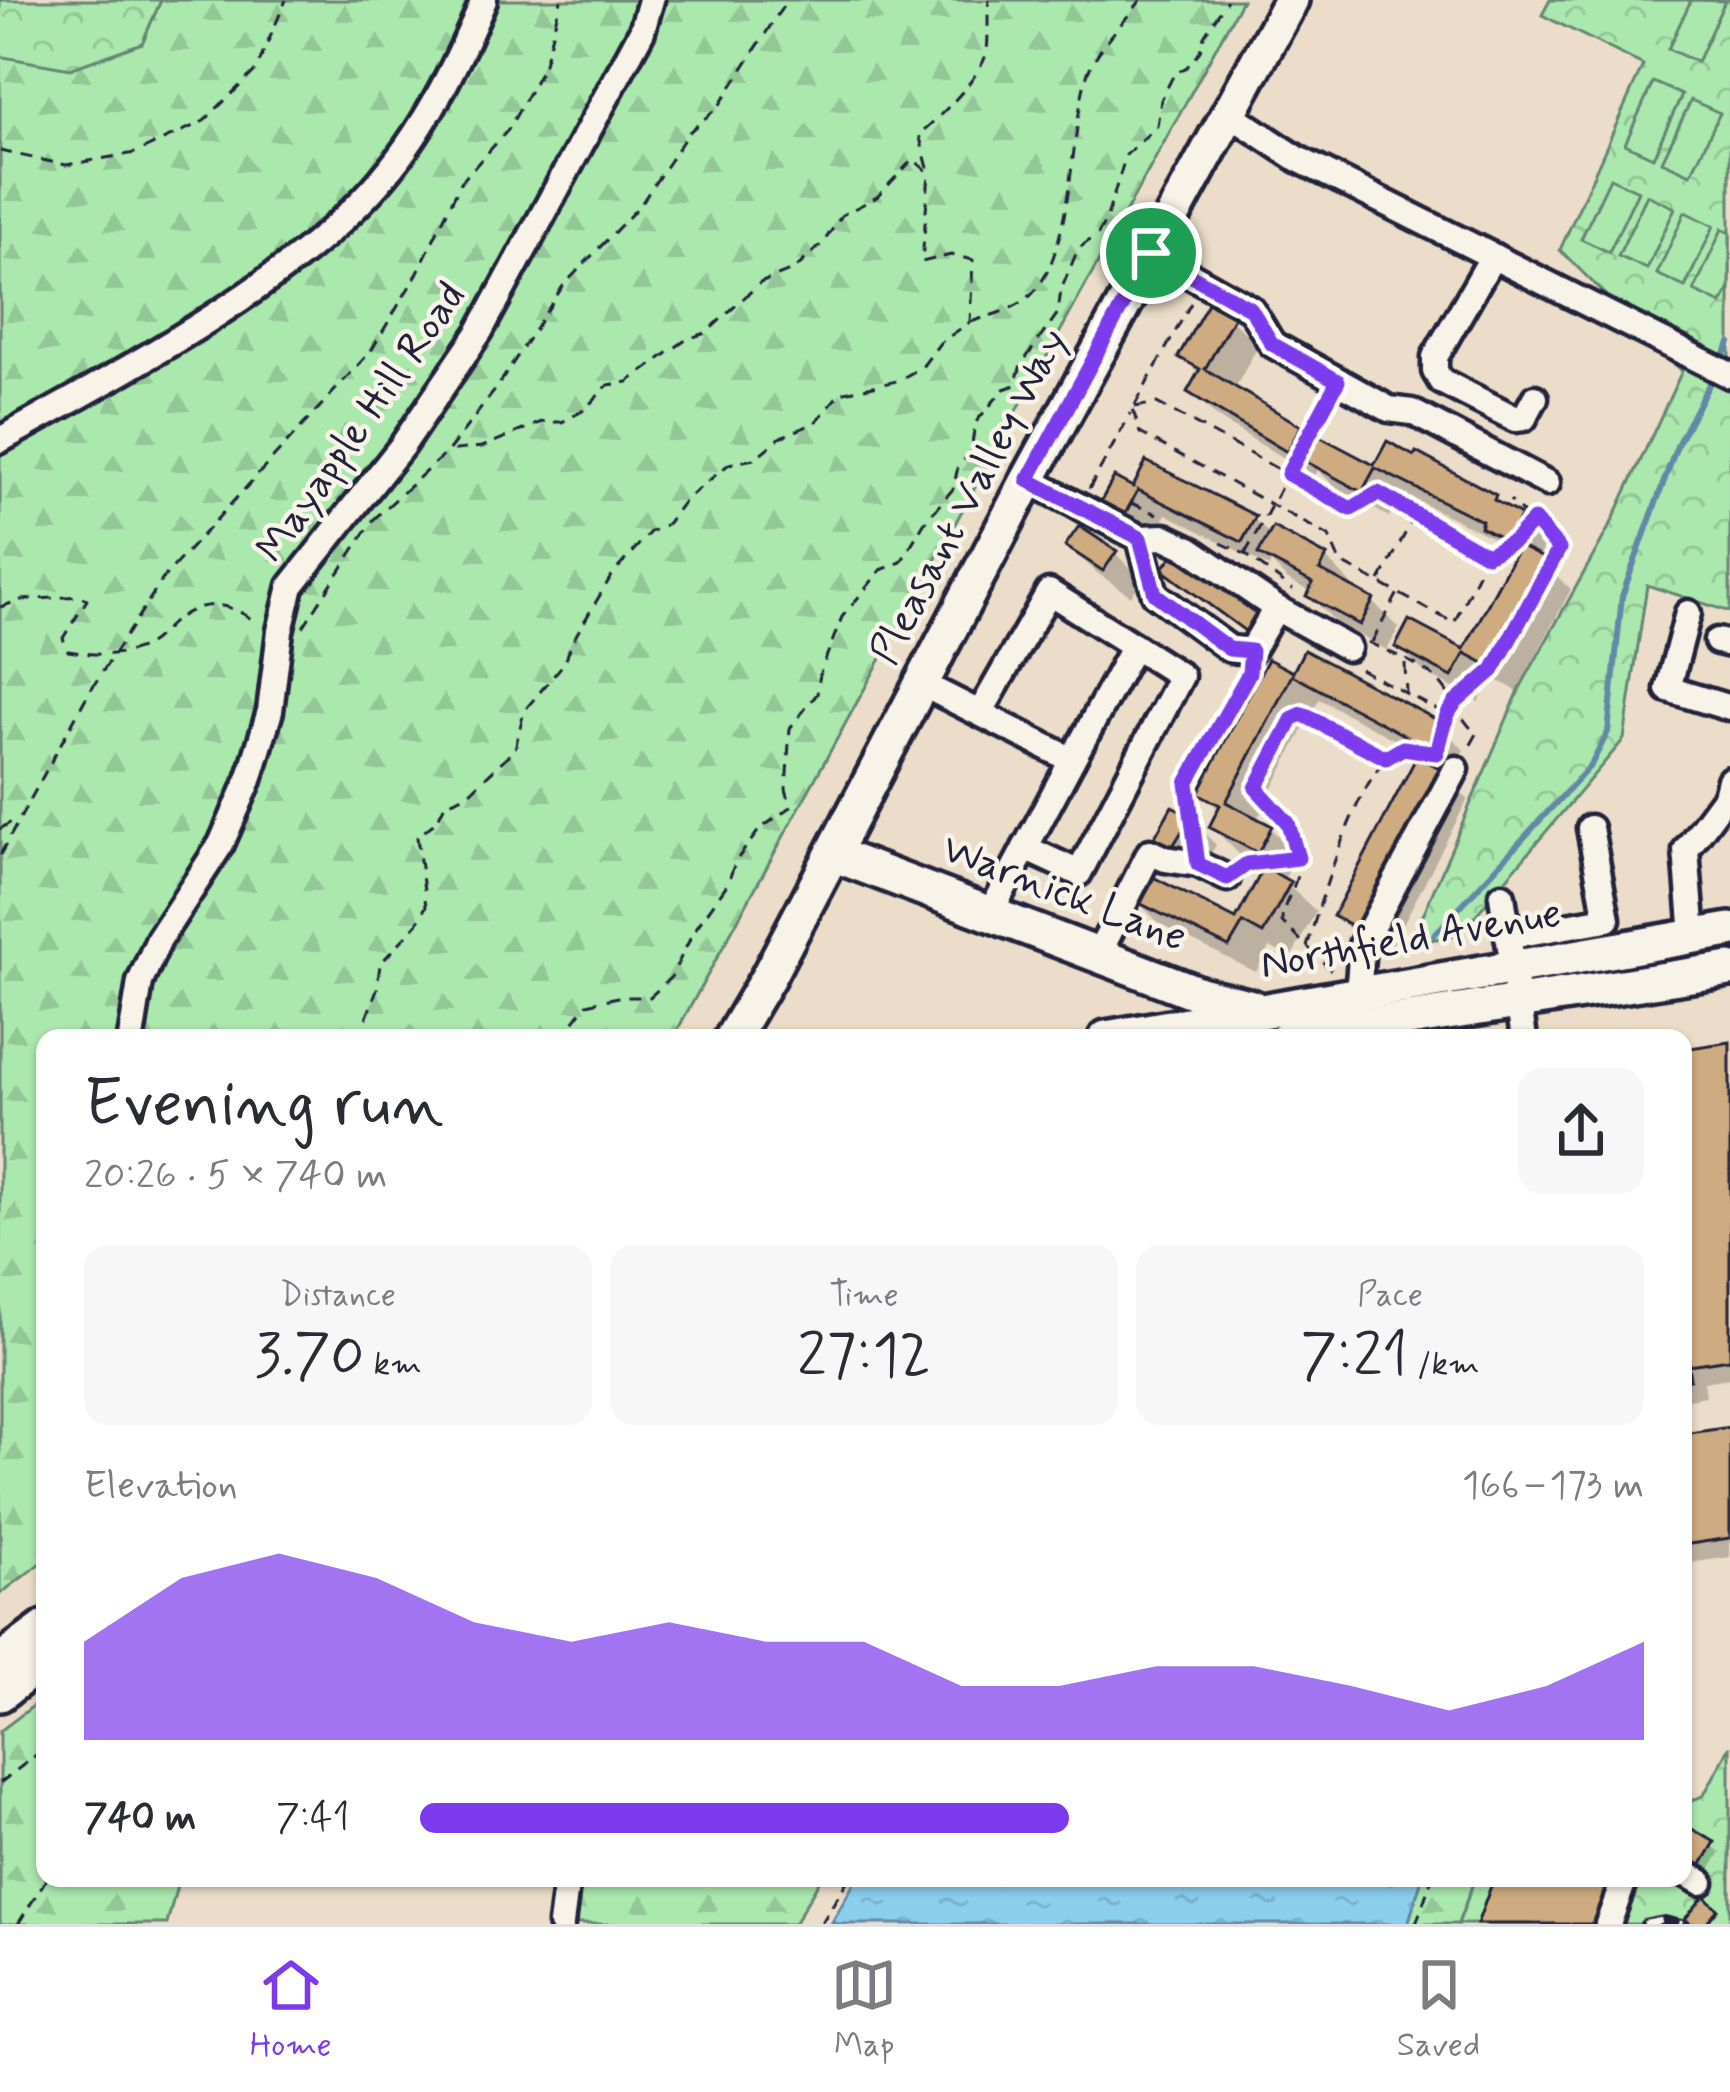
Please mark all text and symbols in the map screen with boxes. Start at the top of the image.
pin [1100,202,1202,304]
icon: arrive [1118,220,1184,286]
street label: Mayapple Hill Road [245,272,479,574]
street label: Pleasant Valley Way [858,320,1082,674]
street label: Warnick Lane [934,822,1194,966]
street label: Northfield Avenue [1256,886,1566,994]
text: Evening run [84,1063,444,1149]
button: share [1518,1068,1644,1194]
text: 20:26 · 5 × 740 m [84,1151,387,1202]
text: Distance [280,1274,396,1318]
text: Time [829,1274,899,1318]
text: Pace [1357,1274,1423,1318]
text: 3.70 [254,1318,365,1397]
text: 27:12 [797,1318,931,1397]
text: 7:21 [1300,1318,1408,1397]
text: km [365,1343,422,1387]
text: /km [1408,1343,1480,1387]
text: Elevation [84,1461,238,1512]
text: 166–173 m [1462,1461,1644,1512]
text: 740 m [84,1793,196,1844]
text: 7:41 [276,1793,350,1844]
tab: Home [250,1952,332,2068]
tab: Map [831,1952,897,2068]
tab: Saved [1397,1952,1480,2068]

